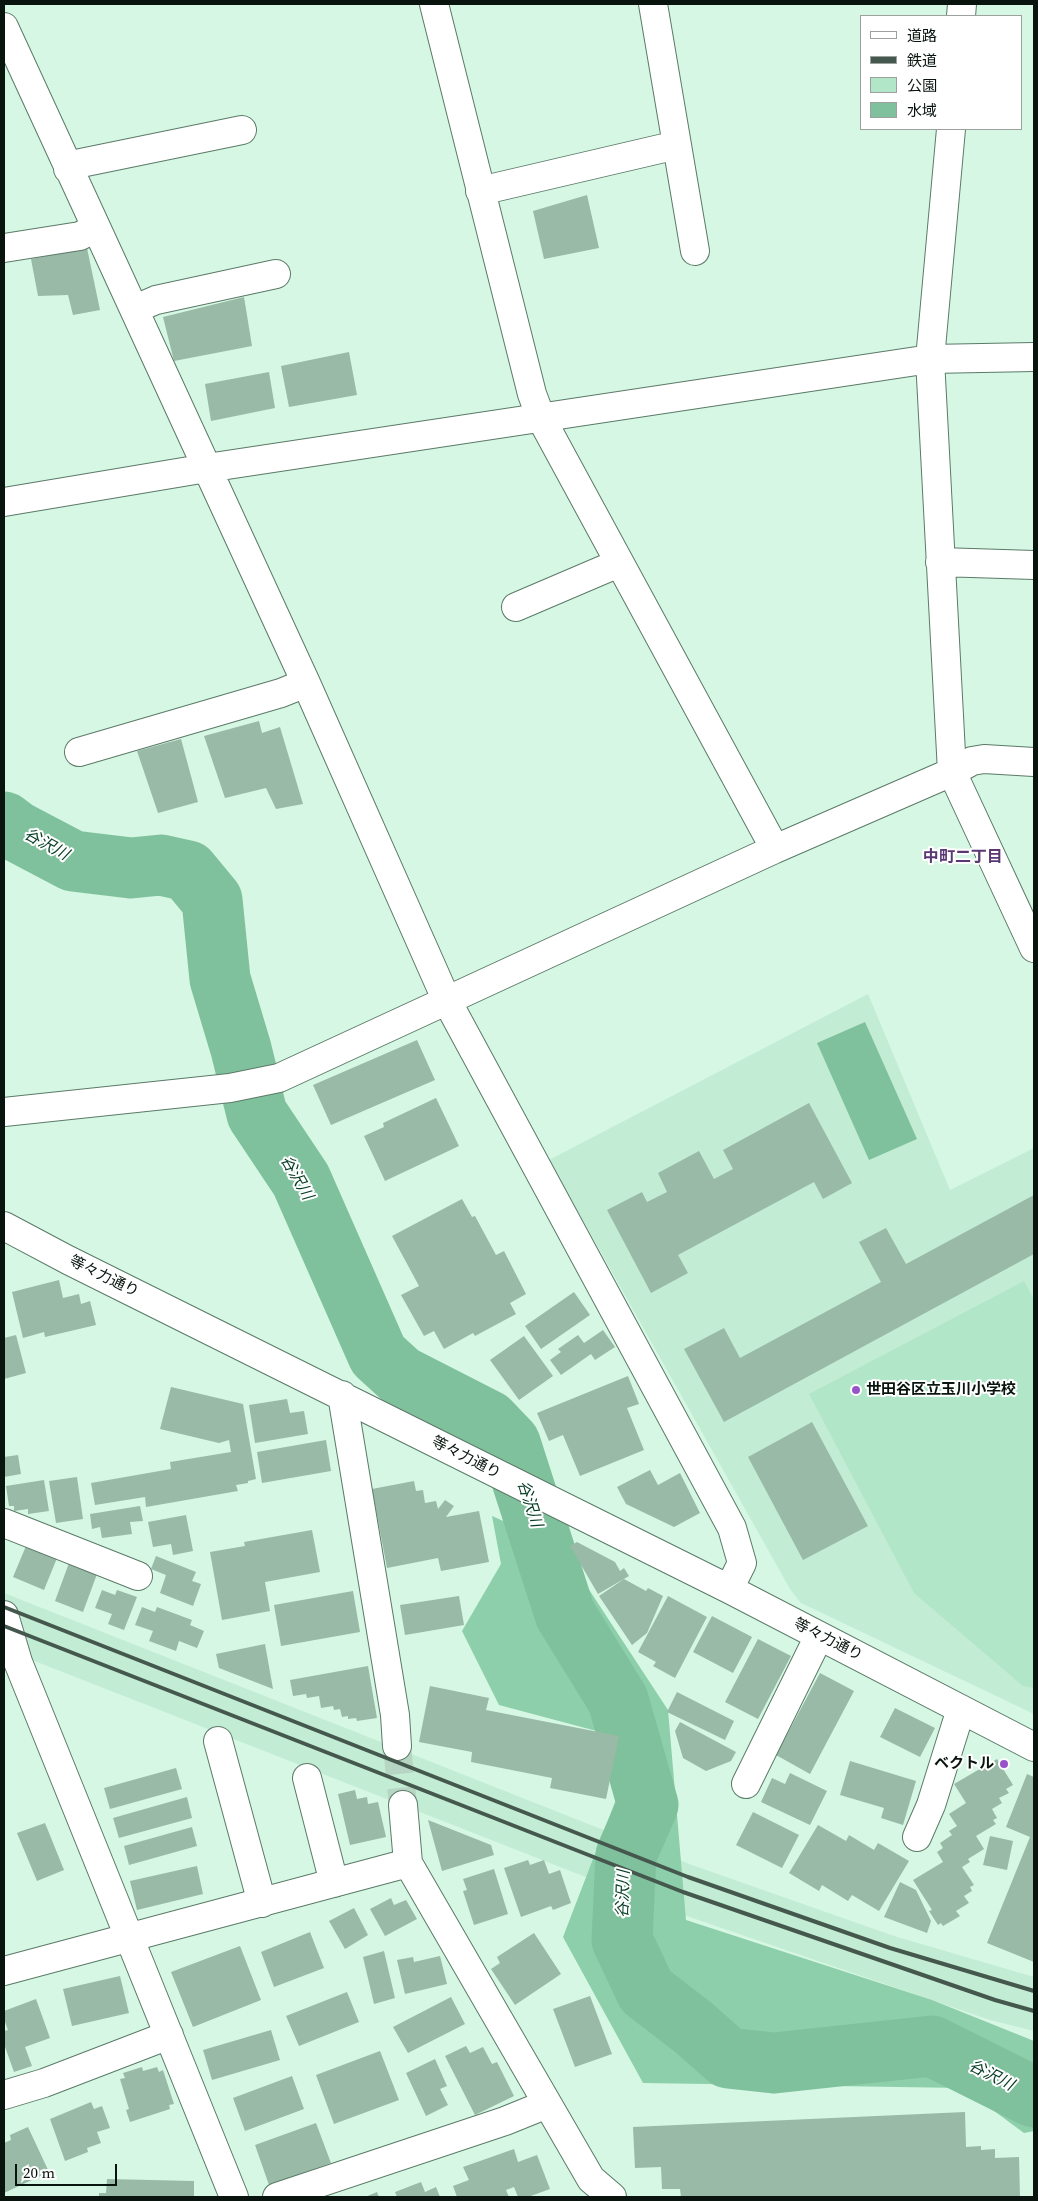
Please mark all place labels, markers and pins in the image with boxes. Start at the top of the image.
place label: 世田谷区立玉川小学校 [866,1381,1016,1399]
marker: 世田谷区立玉川小学校 [850,1384,862,1396]
place label: ベクトル [934,1755,994,1773]
marker: ベクトル [998,1758,1010,1770]

